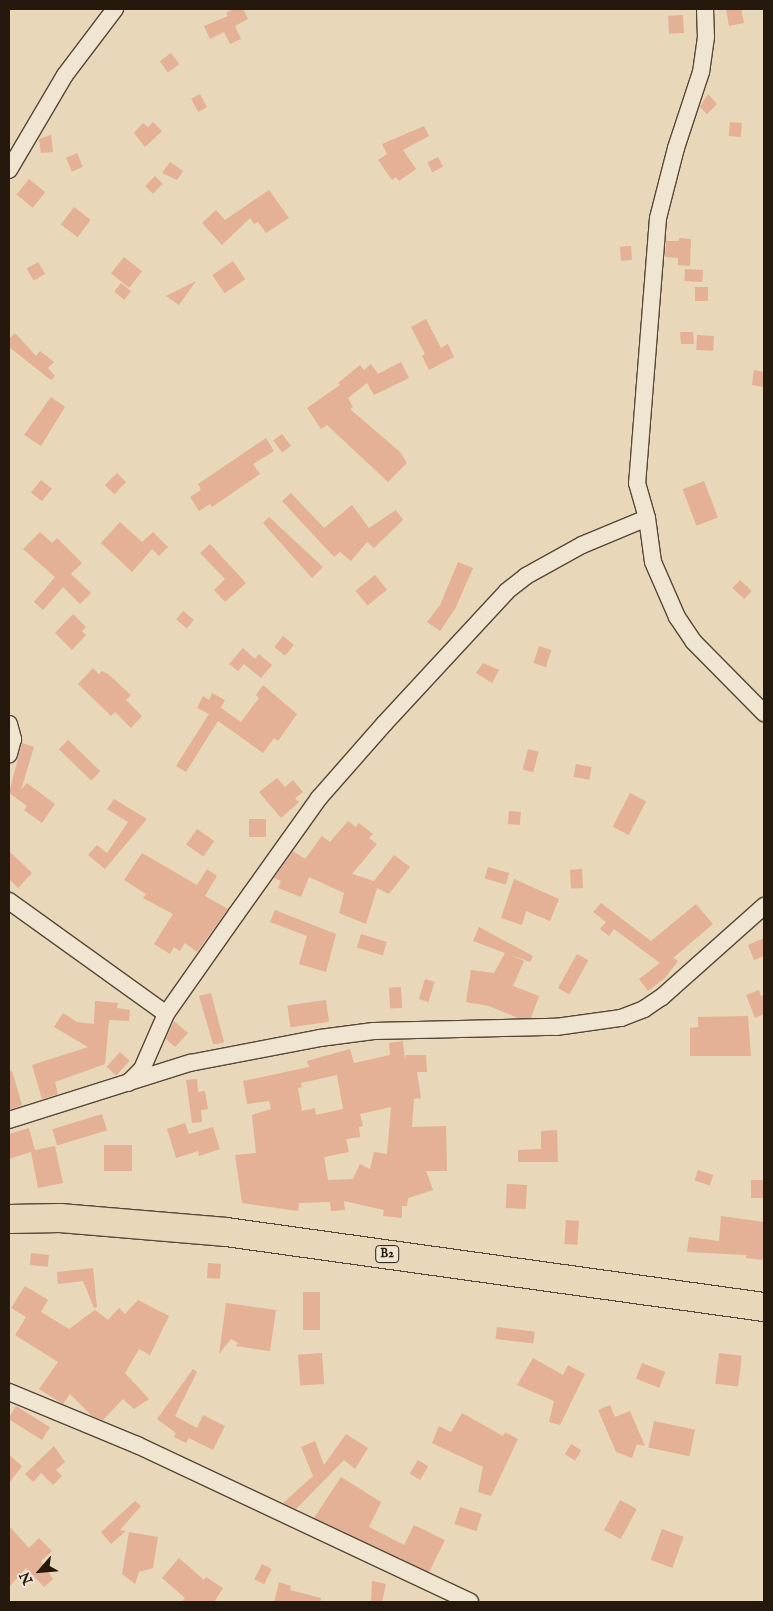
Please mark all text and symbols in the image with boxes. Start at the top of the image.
road number: B2 [374,1244,400,1264]
north arrow [15,1546,65,1596]
text: N [16,1568,37,1587]

